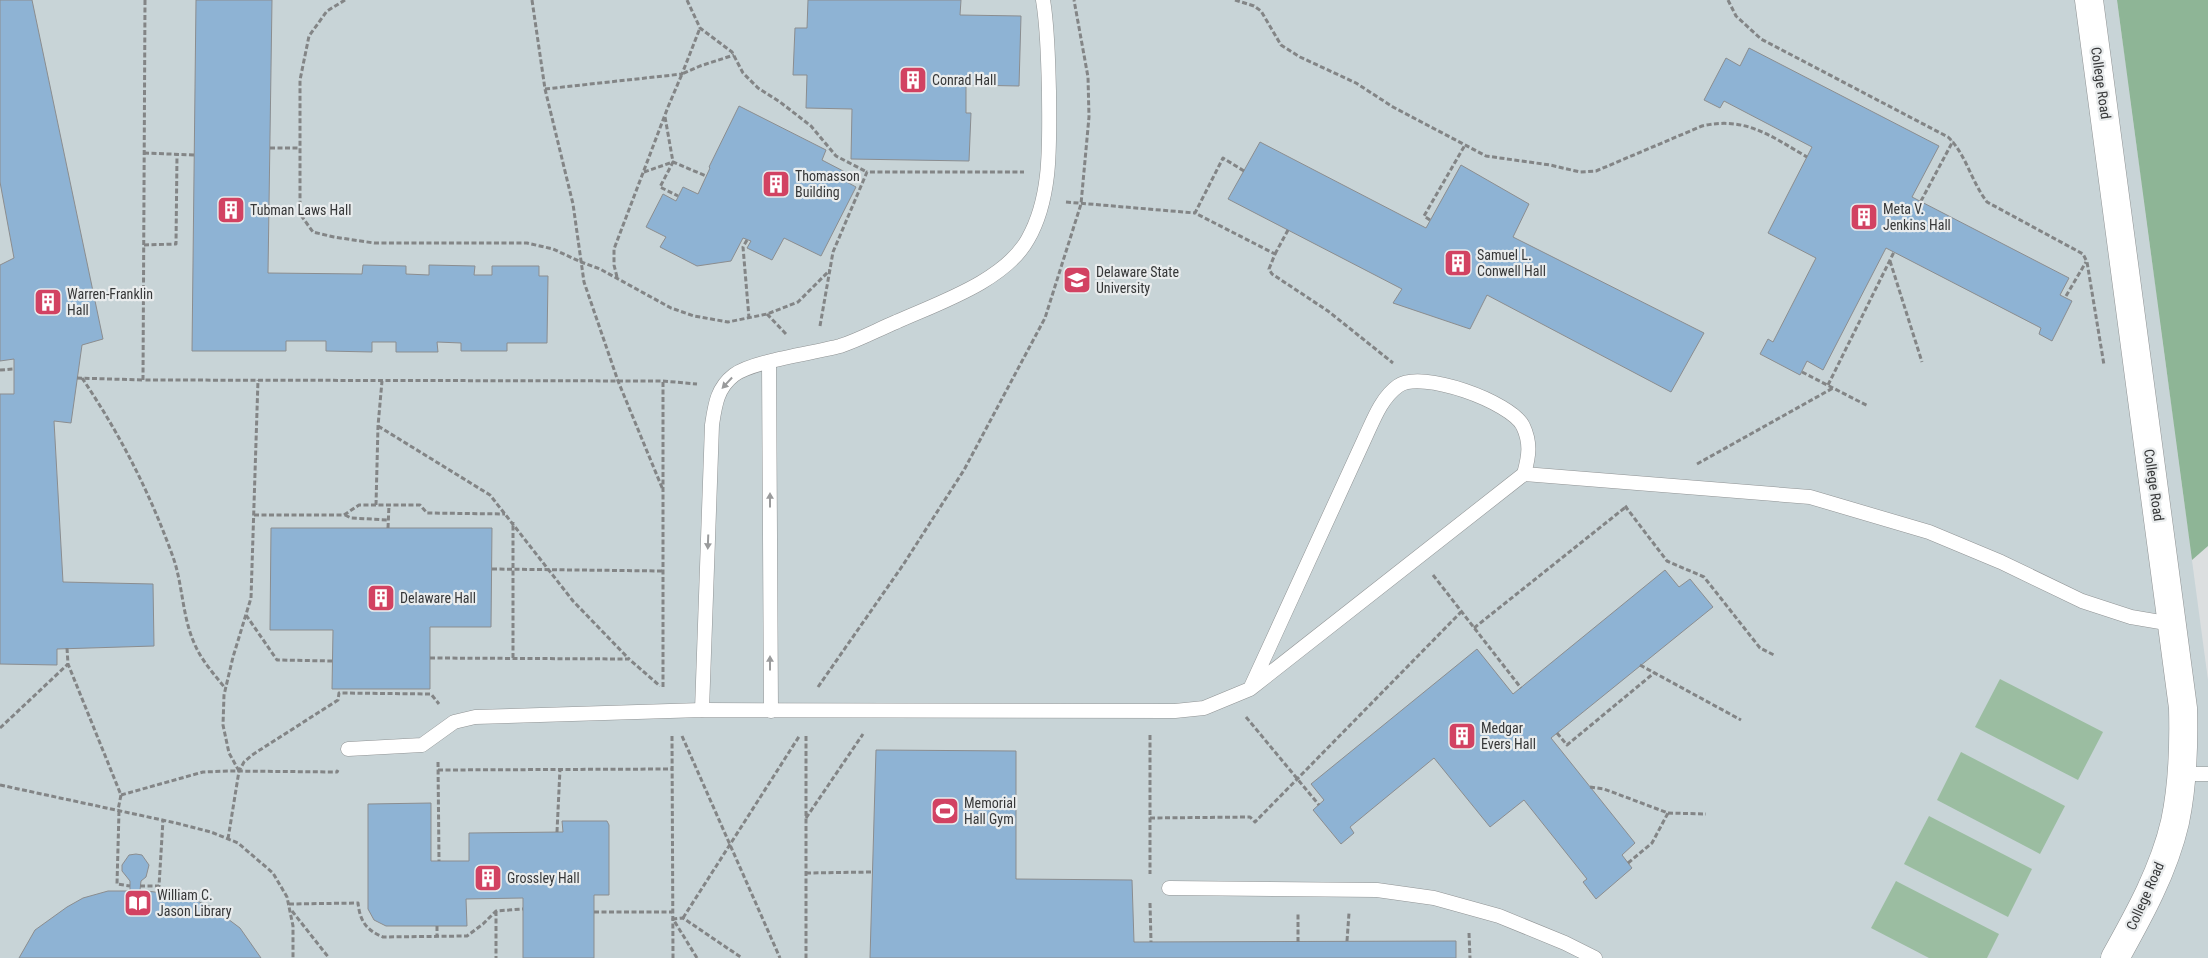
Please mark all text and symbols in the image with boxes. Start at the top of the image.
street label: College Road [2088,46,2114,120]
building icon: Conrad Hall [898,65,928,95]
place label: Conrad Hall [932,72,996,88]
place label: Thomasson Building [795,168,860,200]
building icon: Thomasson Building [761,169,791,199]
building icon: Tubman Laws Hall [216,195,246,225]
place label: Meta V. Jenkins Hall [1883,201,1951,233]
place label: Tubman Laws Hall [250,202,351,218]
building icon: Meta V. Jenkins Hall [1849,202,1879,232]
place label: Samuel L. Conwell Hall [1477,247,1546,279]
building icon: Samuel L. Conwell Hall [1443,248,1473,278]
place label: Delaware State University [1096,264,1179,296]
school or university icon: Delaware State University [1062,265,1092,295]
place label: Warren-Franklin Hall [67,286,153,318]
building icon: Warren-Franklin Hall [33,287,63,317]
one-way arrow [721,377,733,389]
street label: College Road [2141,448,2167,522]
one-way arrow [766,492,774,508]
one-way arrow [704,534,712,550]
building icon: Delaware Hall [366,583,396,613]
place label: Delaware Hall [400,590,476,606]
one-way arrow [766,654,774,670]
place label: Medgar Evers Hall [1481,720,1536,752]
building icon: Medgar Evers Hall [1447,721,1477,751]
place label: Memorial Hall Gym [964,795,1016,827]
sports icon: Memorial Hall Gym [930,796,960,826]
street label: College Road [2123,860,2167,932]
building icon: Grossley Hall [473,863,503,893]
place label: Grossley Hall [507,870,580,886]
place label: William C. Jason Library [157,887,232,919]
library icon: William C. Jason Library [123,888,153,918]

